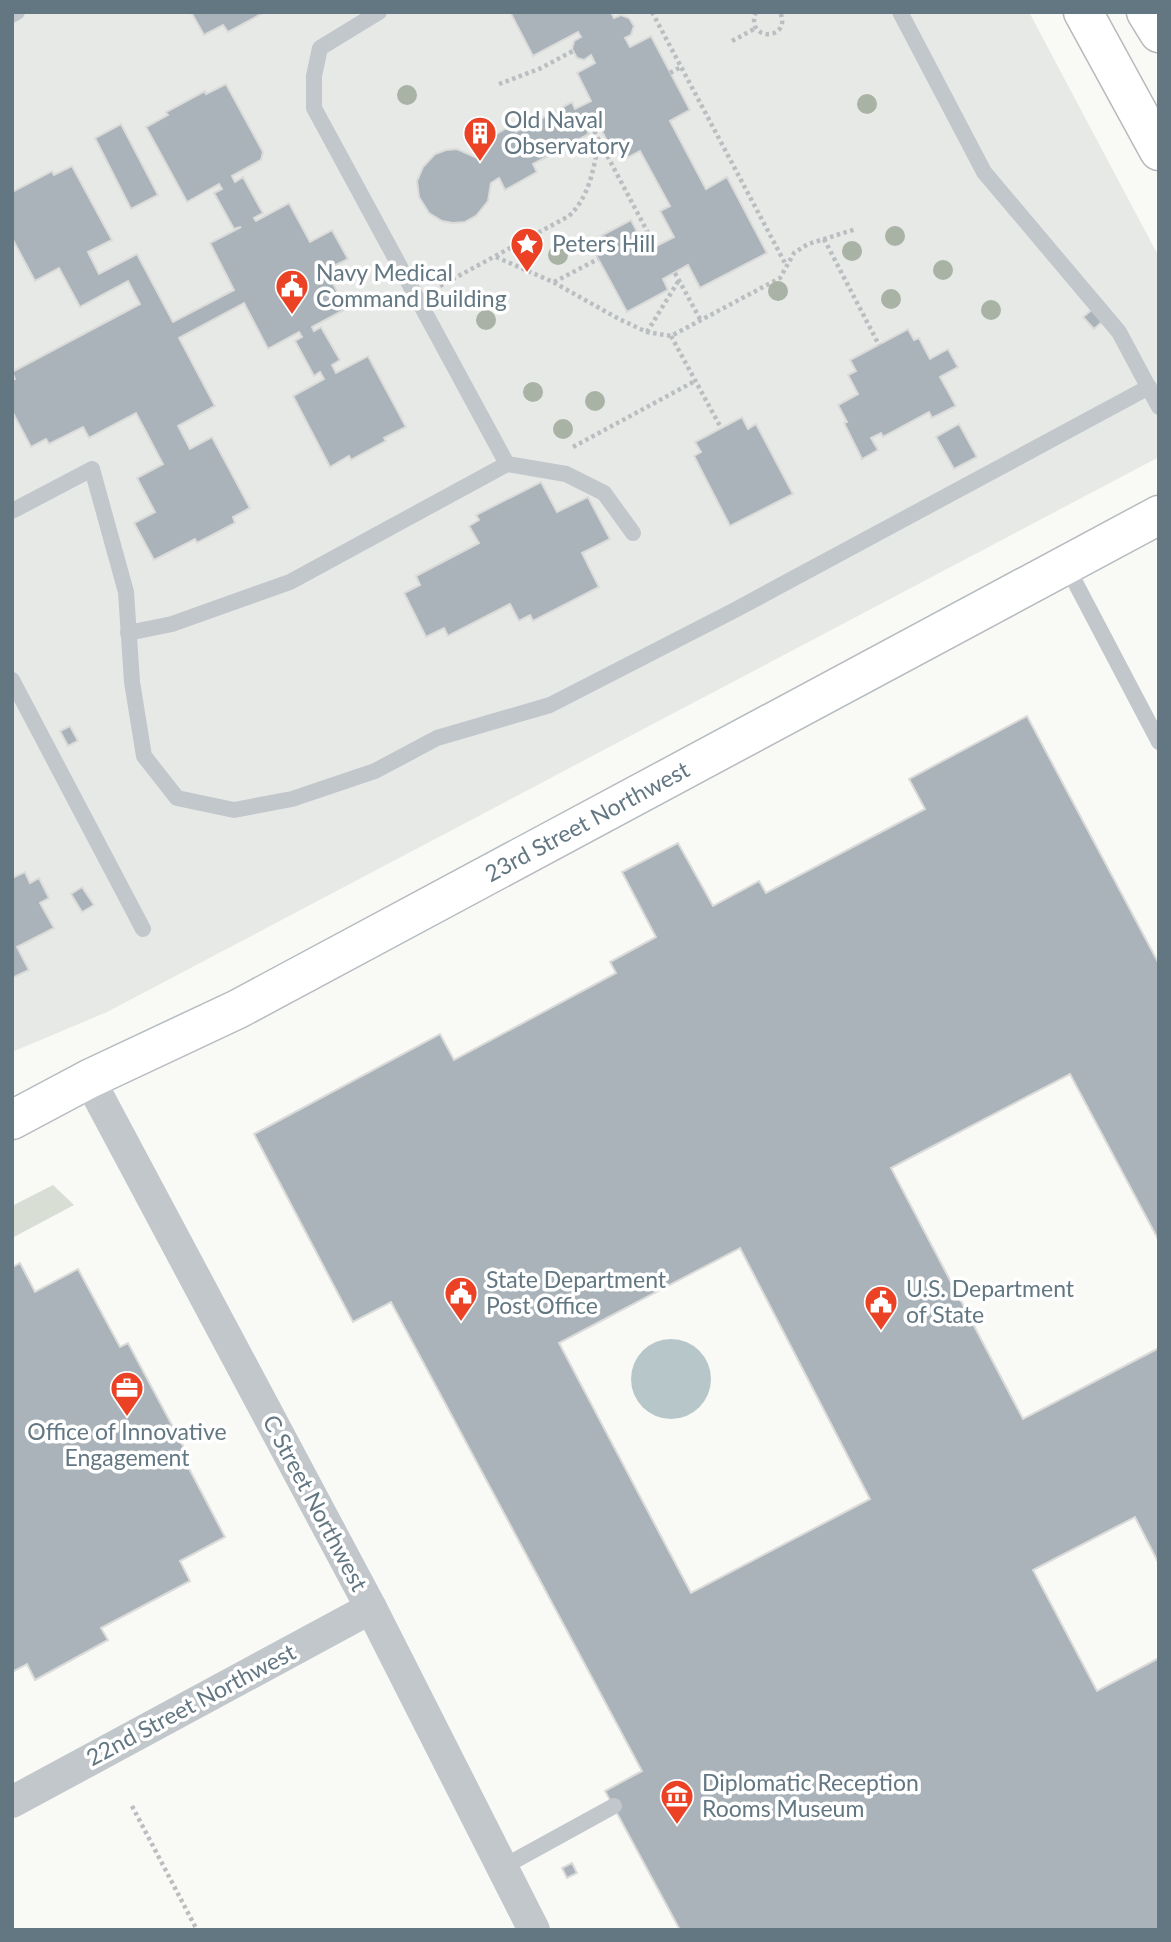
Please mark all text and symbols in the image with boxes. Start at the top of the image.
place label: Old Naval Observatory [504,105,630,159]
building icon: Old Naval Observatory [461,114,499,163]
place icon: Peters Hill [508,225,546,274]
place label: Peters Hill [552,229,656,257]
place label: Navy Medical Command Building [316,258,507,312]
public building icon: Navy Medical Command Building [273,267,311,316]
street label: 23rd Street Northwest [480,754,694,887]
place label: State Department Post Office [486,1265,667,1319]
public building icon: State Department Post Office [442,1274,480,1323]
place label: U.S. Department of State [906,1274,1075,1328]
public building icon: U.S. Department of State [862,1283,900,1332]
office icon: Office of Innovative Engagement [108,1369,146,1418]
street label: C Street Northwest [258,1410,375,1596]
place label: Office of Innovative Engagement [27,1417,227,1471]
street label: 22nd Street Northwest [81,1637,300,1771]
place label: Diplomatic Reception Rooms Museum [702,1768,919,1822]
museum icon: Diplomatic Reception Rooms Museum [658,1777,696,1826]

